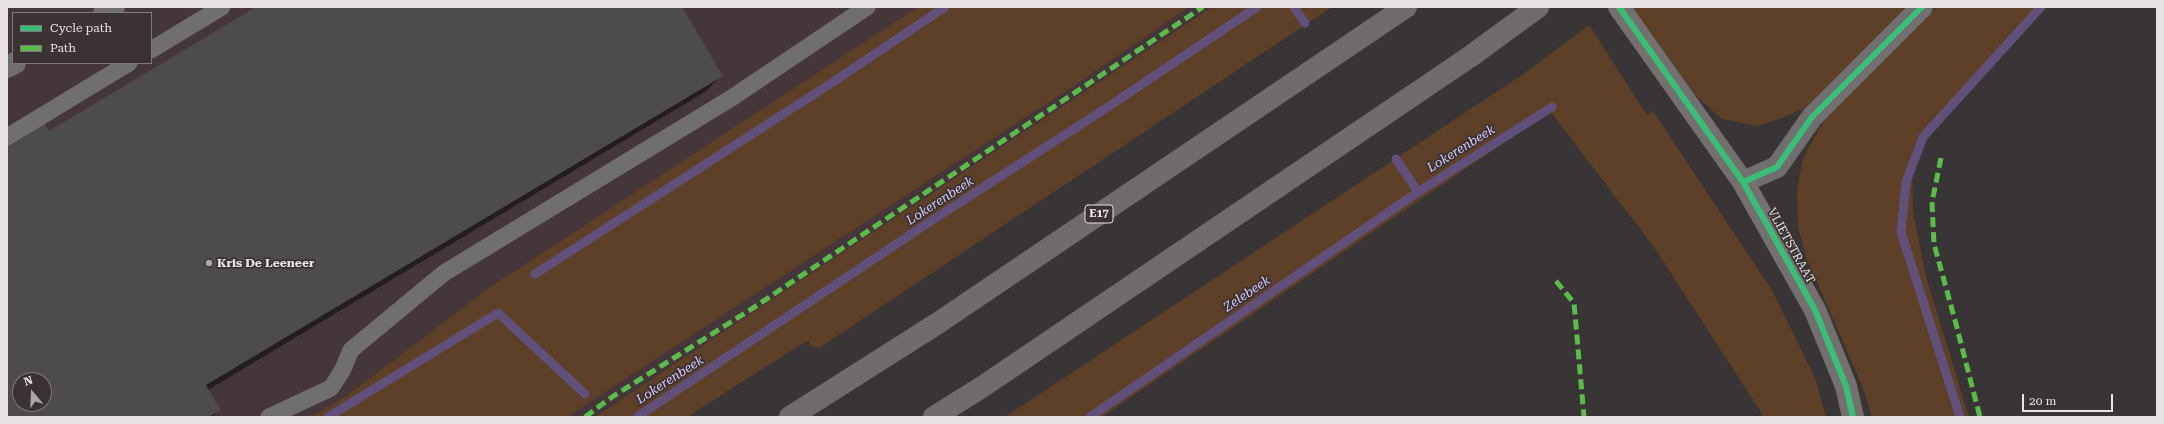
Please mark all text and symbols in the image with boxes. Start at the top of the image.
legend [12,12,152,64]
text: Cycle path [50,21,112,35]
text: Path [50,41,76,55]
water label: Lokerenbeek [1424,122,1498,176]
water label: Lokerenbeek [904,174,976,228]
road number: E17 [1085,205,1113,223]
street label: VLIETSTRAAT [1764,206,1818,286]
place label: Kris De Leeneer [217,256,314,270]
marker: Kris De Leeneer [204,258,214,268]
water label: Zelebeek [1221,273,1273,315]
water label: Lokerenbeek [634,353,706,407]
north arrow [12,372,52,412]
text: N [22,374,34,389]
scale bar [2024,386,2115,412]
text: 20 m [2029,394,2056,408]

